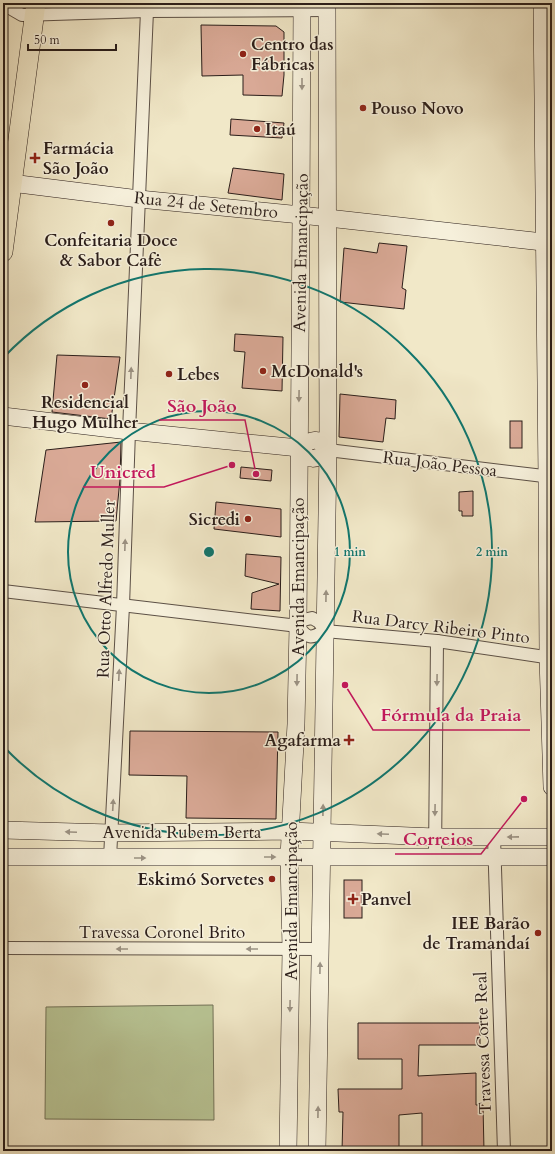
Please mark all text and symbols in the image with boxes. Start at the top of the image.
scale bar [28,26,116,52]
text: 50 m [34,32,61,48]
place label: Centro das Fábricas [251,33,334,76]
marker: Centro das Fábricas [238,49,248,59]
one-way arrow [298,78,305,90]
place label: Pouso Novo [371,97,464,120]
marker: Pouso Novo [358,103,368,113]
place label: Itaú [265,118,296,141]
marker: Itaú [252,124,262,134]
place label: Farmácia São João [43,137,114,180]
marker: Farmácia São João [30,153,40,163]
street label: Avenida Emancipação [288,173,314,333]
street label: Rua 24 de Setembro [133,186,279,224]
marker: Confeitaria Doce & Sabor Cafė [106,218,116,228]
place label: Confeitaria Doce & Sabor Cafė [44,229,178,272]
place label: McDonald's [271,360,363,383]
place label: Lebes [177,363,220,386]
marker: McDonald's [258,366,268,376]
one-way arrow [128,367,135,379]
marker: Lebes [164,369,174,379]
marker: Residencial Hugo Mulher [80,380,90,390]
callout: São João [159,390,245,420]
one-way arrow [296,390,302,403]
place label: Residencial Hugo Mulher [32,391,138,434]
text: São João [167,394,237,419]
street label: Rua João Pessoa [382,446,499,482]
callout: Unicred [83,457,164,487]
text: Unicred [90,460,157,485]
street label: Avenida Emancipação [287,498,310,656]
street label: Rua Otto Alfredo Muller [91,499,121,679]
place label: Sicredi [189,508,240,531]
marker: Sicredi [243,514,253,524]
one-way arrow [122,538,128,551]
text: 1 min [334,544,366,560]
text: 2 min [476,544,508,560]
centre of rings [202,545,216,559]
one-way arrow [323,589,329,602]
street label: Rua Darcy Ribeiro Pinto [351,605,531,649]
one-way arrow [116,669,123,681]
one-way arrow [294,674,300,687]
one-way arrow [433,674,440,686]
callout: Fórmula da Praia [373,700,530,730]
text: Fórmula da Praia [381,703,521,728]
place label: Agafarma [264,729,342,752]
marker: Agafarma [344,735,354,745]
one-way arrow [109,799,116,811]
one-way arrow [320,803,326,816]
one-way arrow [432,804,438,817]
street label: Avenida Rubem Berta [103,821,262,844]
street label: Avenida Emancipação [280,822,303,980]
callout: Correios [395,824,481,854]
text: Correios [403,827,473,852]
one-way arrow [65,828,77,835]
one-way arrow [377,831,389,838]
one-way arrow [506,834,519,840]
one-way arrow [264,854,277,860]
one-way arrow [134,855,147,861]
place label: Eskimó Sorvetes [137,868,264,891]
marker: Eskimó Sorvetes [267,874,277,884]
place label: Panvel [361,888,412,911]
marker: Panvel [348,894,358,904]
place label: IEE Barão de Tramandaí [423,912,530,955]
street label: Travessa Coronel Brito [79,921,245,944]
marker: IEE Barão de Tramandaí [533,928,543,938]
one-way arrow [115,946,128,952]
one-way arrow [245,946,258,952]
one-way arrow [317,961,323,974]
street label: Travessa Corte Real [469,971,497,1115]
one-way arrow [287,1000,293,1013]
one-way arrow [315,1105,321,1118]

